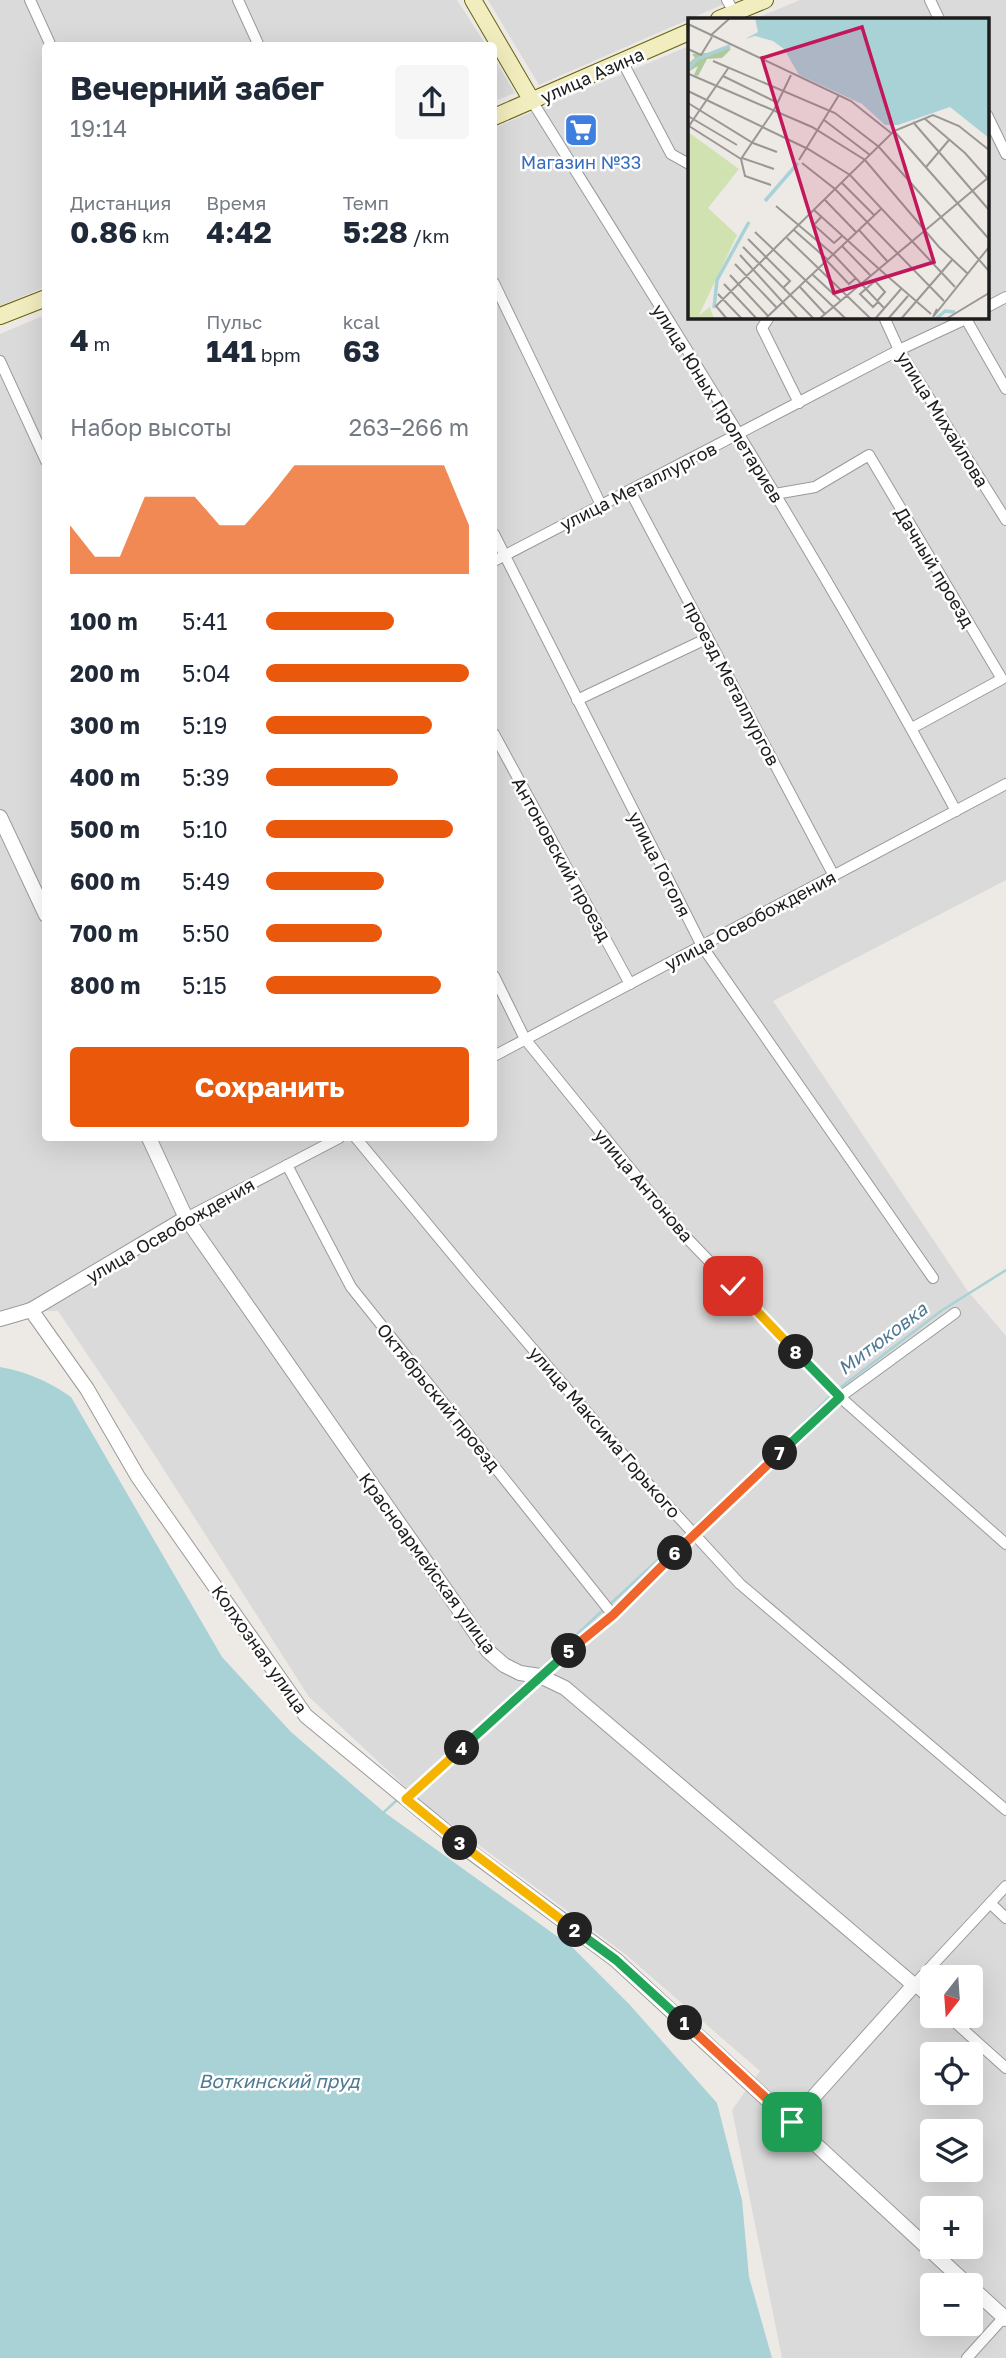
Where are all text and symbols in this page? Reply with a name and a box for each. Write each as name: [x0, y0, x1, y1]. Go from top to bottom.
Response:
inset map: [688, 18, 988, 318]
street label: улица Азина: [537, 42, 647, 108]
button: share: [395, 65, 469, 139]
text: Вечерний забег: [70, 69, 324, 107]
supermarket icon: Магазин №33: [562, 111, 600, 149]
text: 19:14: [70, 114, 127, 142]
place label: Магазин №33: [521, 151, 641, 173]
text: Дистанция: [70, 191, 171, 214]
text: Время: [206, 191, 266, 214]
text: Темп: [343, 191, 389, 214]
text: 0.86: [70, 214, 137, 250]
text: 4:42: [206, 214, 272, 250]
text: 5:28: [343, 214, 408, 250]
text: km: [137, 224, 170, 247]
text: /km: [408, 224, 449, 247]
street label: улица Юных Пролетариев: [648, 300, 788, 506]
text: Пульс: [206, 310, 262, 333]
text: kcal: [343, 310, 380, 333]
text: 4: [70, 322, 89, 358]
text: m: [89, 332, 110, 355]
text: 141: [206, 333, 256, 369]
text: 63: [343, 333, 380, 369]
text: bpm: [256, 343, 301, 366]
street label: улица Михайлова: [892, 347, 994, 491]
text: Набор высоты: [70, 413, 232, 441]
text: 263–266 m: [349, 413, 469, 441]
street label: улица Металлургов: [556, 437, 720, 535]
street label: Дачный проезд: [890, 503, 980, 631]
street label: проезд Металлургов: [679, 597, 785, 769]
text: 100 m: [70, 607, 138, 635]
text: 5:41: [182, 607, 227, 635]
text: 200 m: [70, 659, 140, 687]
text: 5:04: [182, 659, 231, 687]
text: 300 m: [70, 711, 140, 739]
text: 5:19: [182, 711, 227, 739]
text: 400 m: [70, 763, 140, 791]
text: 5:39: [182, 763, 230, 791]
street label: Антоновский проезд: [508, 773, 616, 945]
street label: улица Гоголя: [624, 807, 696, 921]
text: 500 m: [70, 815, 140, 843]
text: 5:10: [182, 815, 228, 843]
street label: улица Освобождения: [661, 866, 839, 974]
text: 600 m: [70, 867, 140, 895]
text: 5:49: [182, 867, 230, 895]
text: 700 m: [70, 919, 138, 947]
text: 5:50: [182, 919, 230, 947]
text: 800 m: [70, 971, 141, 999]
text: 5:15: [182, 971, 227, 999]
button: Сохранить: [70, 1047, 469, 1127]
street label: улица Антонова: [590, 1124, 698, 1246]
street label: улица Освобождения: [82, 1173, 258, 1287]
pin: [703, 1256, 763, 1316]
icon: check: [714, 1267, 752, 1305]
water label: Митюковка: [833, 1296, 932, 1379]
street label: Октябрьский проезд: [373, 1319, 506, 1476]
pin: 8: [778, 1334, 814, 1370]
text: 8: [789, 1340, 802, 1363]
street label: улица Максима Горького: [524, 1342, 686, 1522]
pin: 7: [762, 1436, 798, 1470]
text: 7: [774, 1441, 785, 1464]
street label: Красноармейская улица: [355, 1468, 501, 1658]
pin: 6: [658, 1536, 692, 1570]
text: 6: [668, 1541, 681, 1564]
street label: Колхозная улица: [207, 1580, 313, 1718]
pin: 5: [552, 1634, 586, 1668]
text: 5: [563, 1639, 574, 1662]
pin: 4: [444, 1730, 480, 1766]
text: 4: [456, 1736, 467, 1759]
pin: 3: [442, 1826, 477, 1860]
text: 3: [454, 1831, 465, 1854]
pin: 2: [558, 1912, 592, 1948]
text: 2: [569, 1918, 580, 1941]
north arrow: [920, 1965, 984, 2028]
map controls: [920, 1965, 983, 2336]
pin: 1: [668, 2006, 702, 2040]
text: 1: [680, 2011, 689, 2034]
button: locate: [920, 2042, 983, 2105]
water label: Воткинский пруд: [199, 2069, 361, 2092]
pin: [762, 2092, 822, 2152]
icon: arrive: [773, 2103, 811, 2141]
button: layers: [920, 2119, 983, 2182]
button: +: [920, 2196, 983, 2259]
button: −: [920, 2273, 983, 2336]

